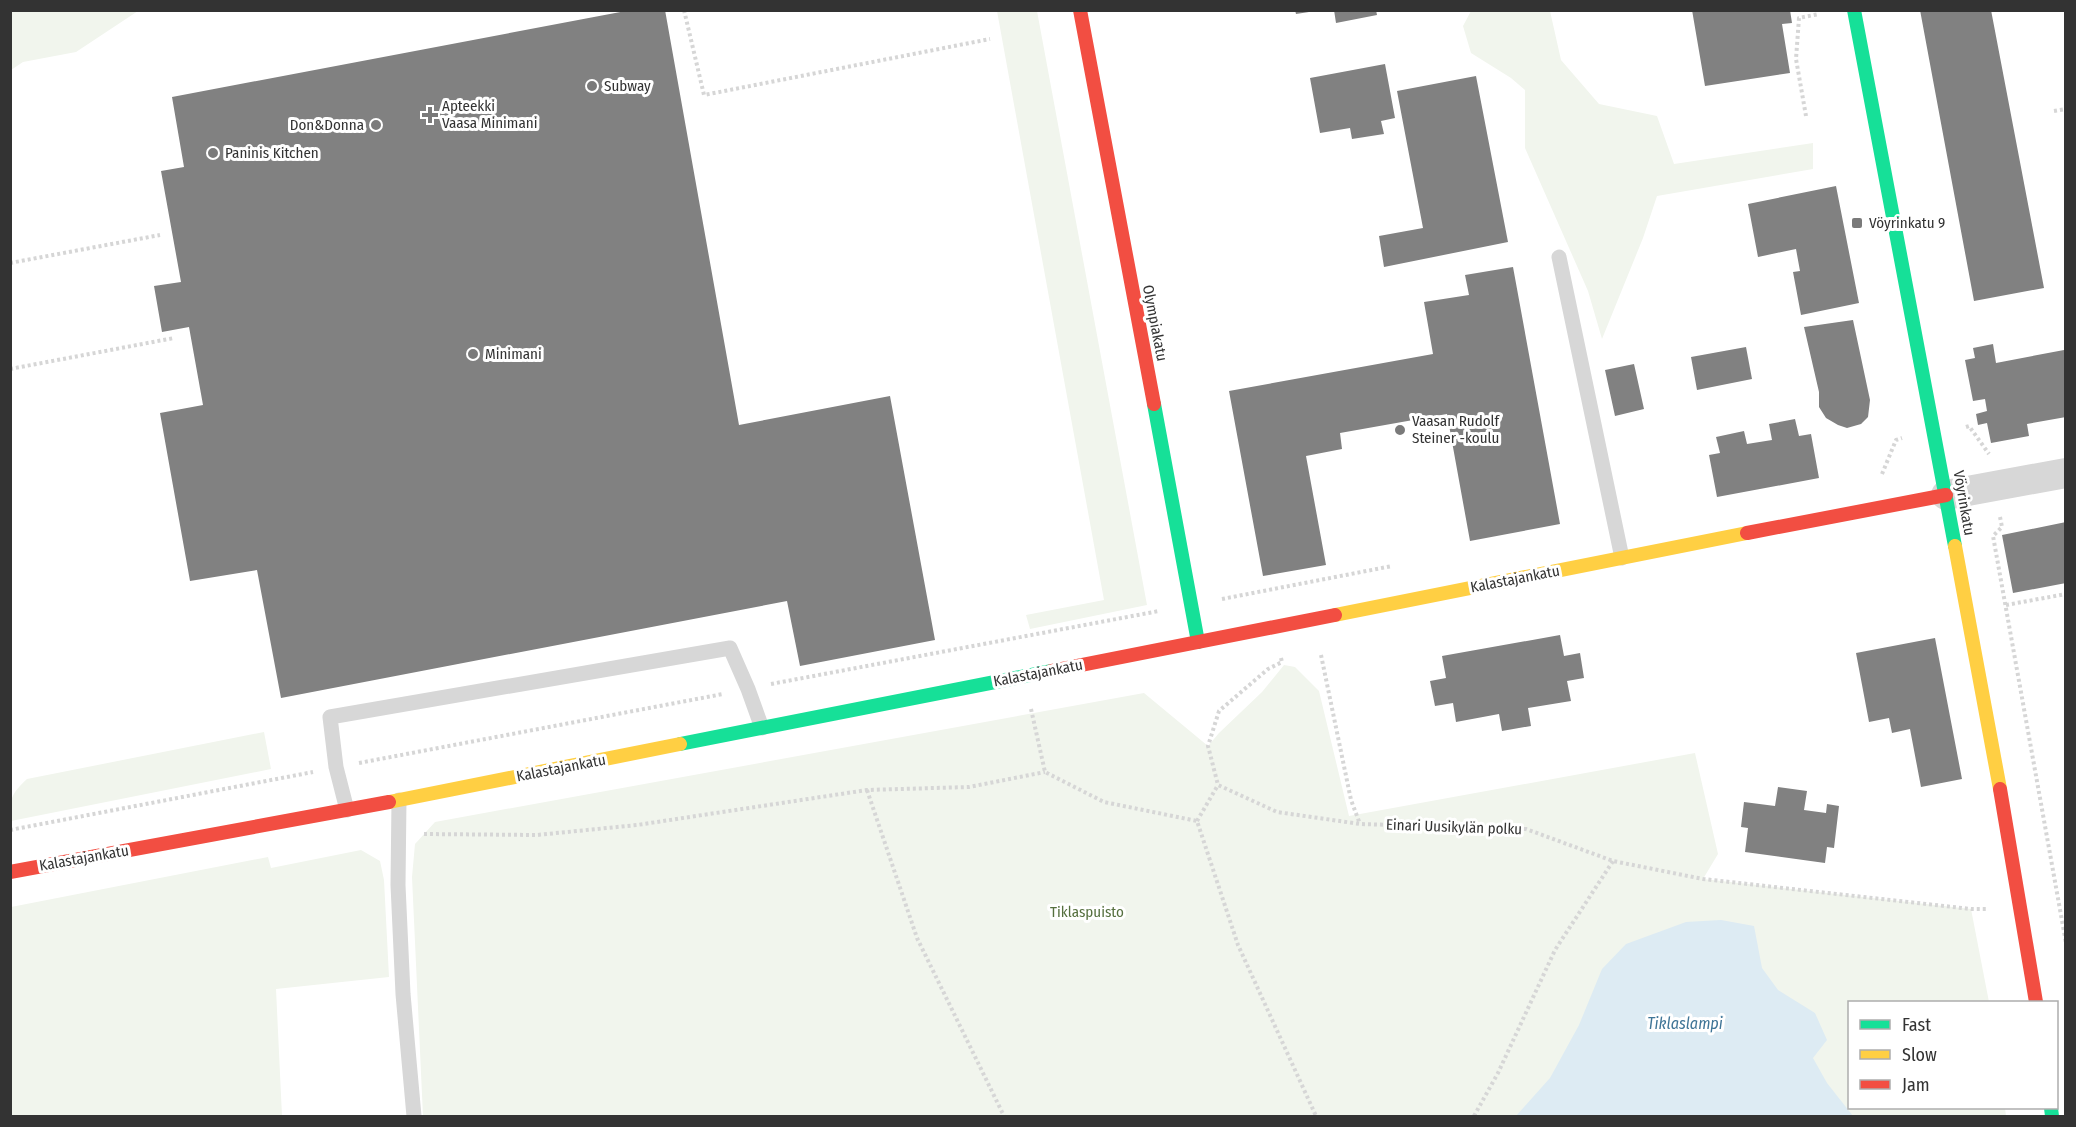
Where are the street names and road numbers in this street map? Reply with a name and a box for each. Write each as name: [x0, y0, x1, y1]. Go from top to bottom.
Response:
street label: Olympiakatu: [1139, 283, 1171, 363]
street label: Vöyrinkatu: [1949, 469, 1979, 537]
street label: Kalastajankatu: [1469, 562, 1561, 596]
street label: Kalastajankatu: [992, 656, 1084, 690]
street label: Kalastajankatu: [515, 751, 607, 785]
street label: Einari Uusikylän polku: [1386, 816, 1522, 838]
street label: Kalastajankatu: [38, 841, 130, 875]

